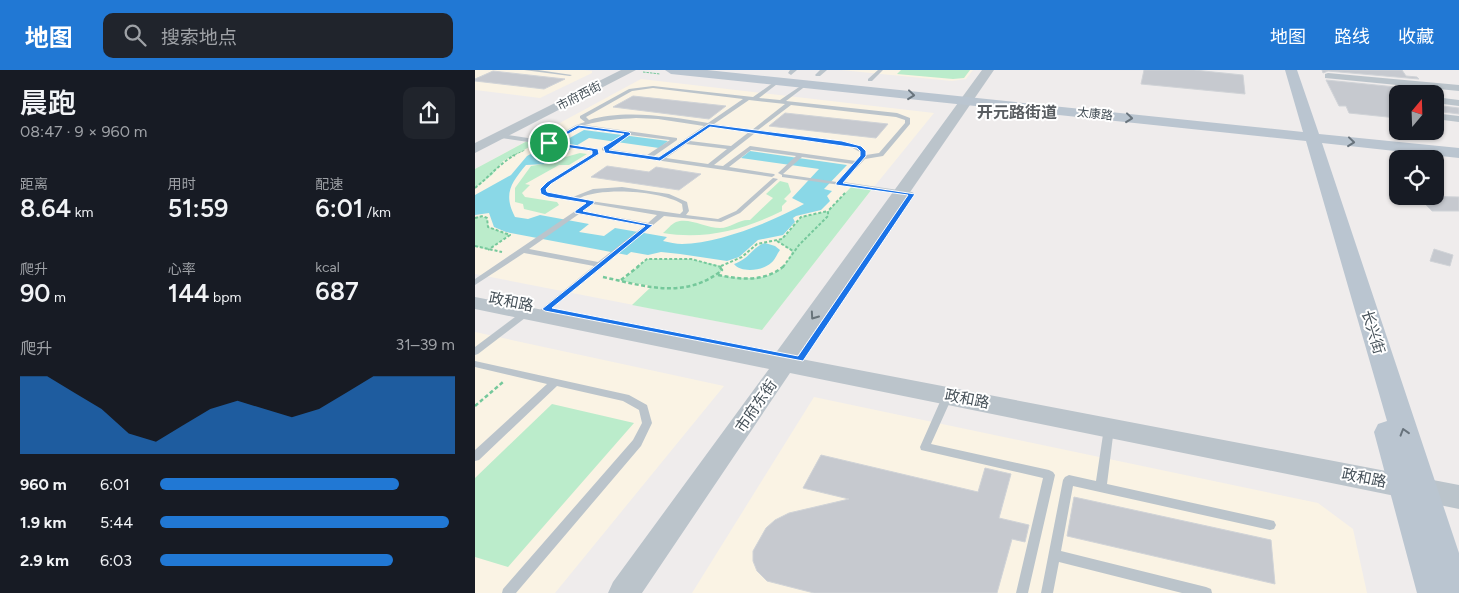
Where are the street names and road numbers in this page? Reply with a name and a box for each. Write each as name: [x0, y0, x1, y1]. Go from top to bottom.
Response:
street label: 市府西街: [554, 79, 604, 113]
street label: 太康路: [1076, 105, 1114, 123]
street label: 政和路: [487, 289, 535, 315]
street label: 长兴街: [1358, 308, 1388, 356]
street label: 市府东街: [731, 376, 781, 436]
street label: 政和路: [943, 386, 991, 412]
street label: 政和路: [1340, 465, 1388, 491]

